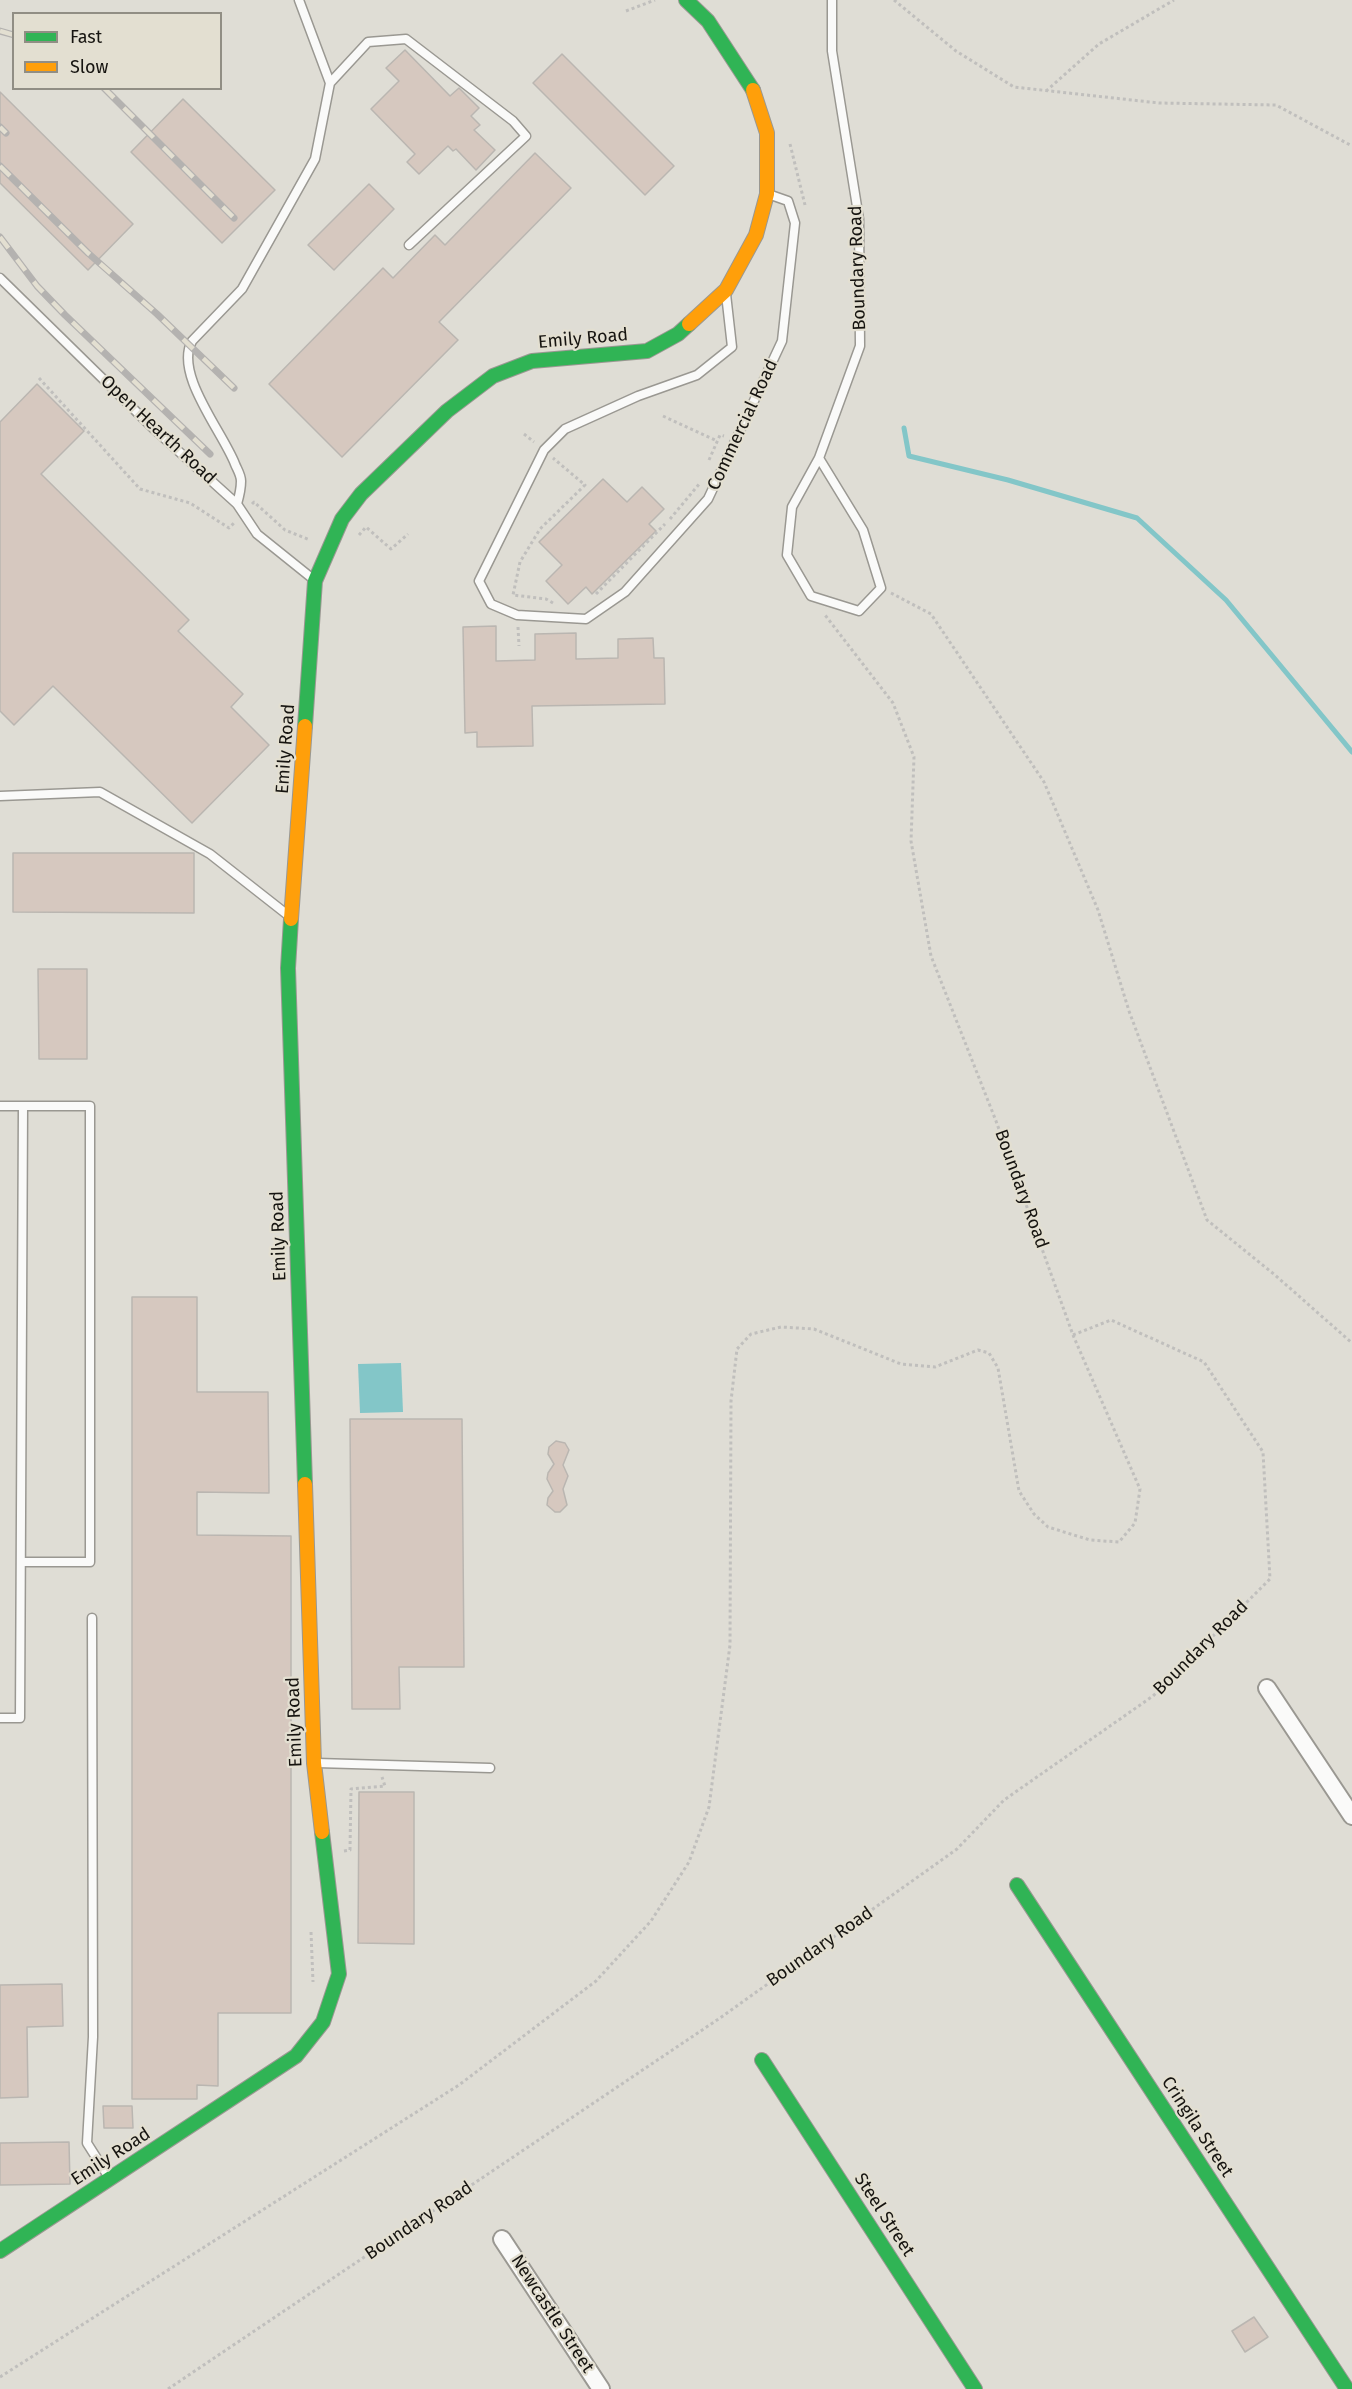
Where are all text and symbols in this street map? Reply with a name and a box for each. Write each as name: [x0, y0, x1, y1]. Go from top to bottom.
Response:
legend: [12, 12, 222, 90]
text: Fast: [70, 26, 102, 48]
text: Slow: [70, 56, 108, 78]
street label: Boundary Road: [845, 205, 871, 331]
street label: Emily Road: [537, 324, 629, 354]
street label: Commercial Road: [703, 356, 783, 494]
street label: Open Hearth Road: [96, 371, 220, 489]
street label: Emily Road: [272, 703, 300, 795]
street label: Boundary Road: [989, 1127, 1053, 1251]
street label: Emily Road: [267, 1191, 291, 1281]
street label: Boundary Road: [1149, 1596, 1253, 1700]
street label: Emily Road: [283, 1677, 307, 1767]
street label: Boundary Road: [763, 1902, 877, 1992]
street label: Cringila Street: [1157, 2073, 1237, 2181]
street label: Emily Road: [67, 2123, 155, 2191]
street label: Steel Street: [849, 2169, 919, 2261]
street label: Boundary Road: [361, 2177, 477, 2265]
street label: Newcastle Street: [506, 2251, 598, 2377]

